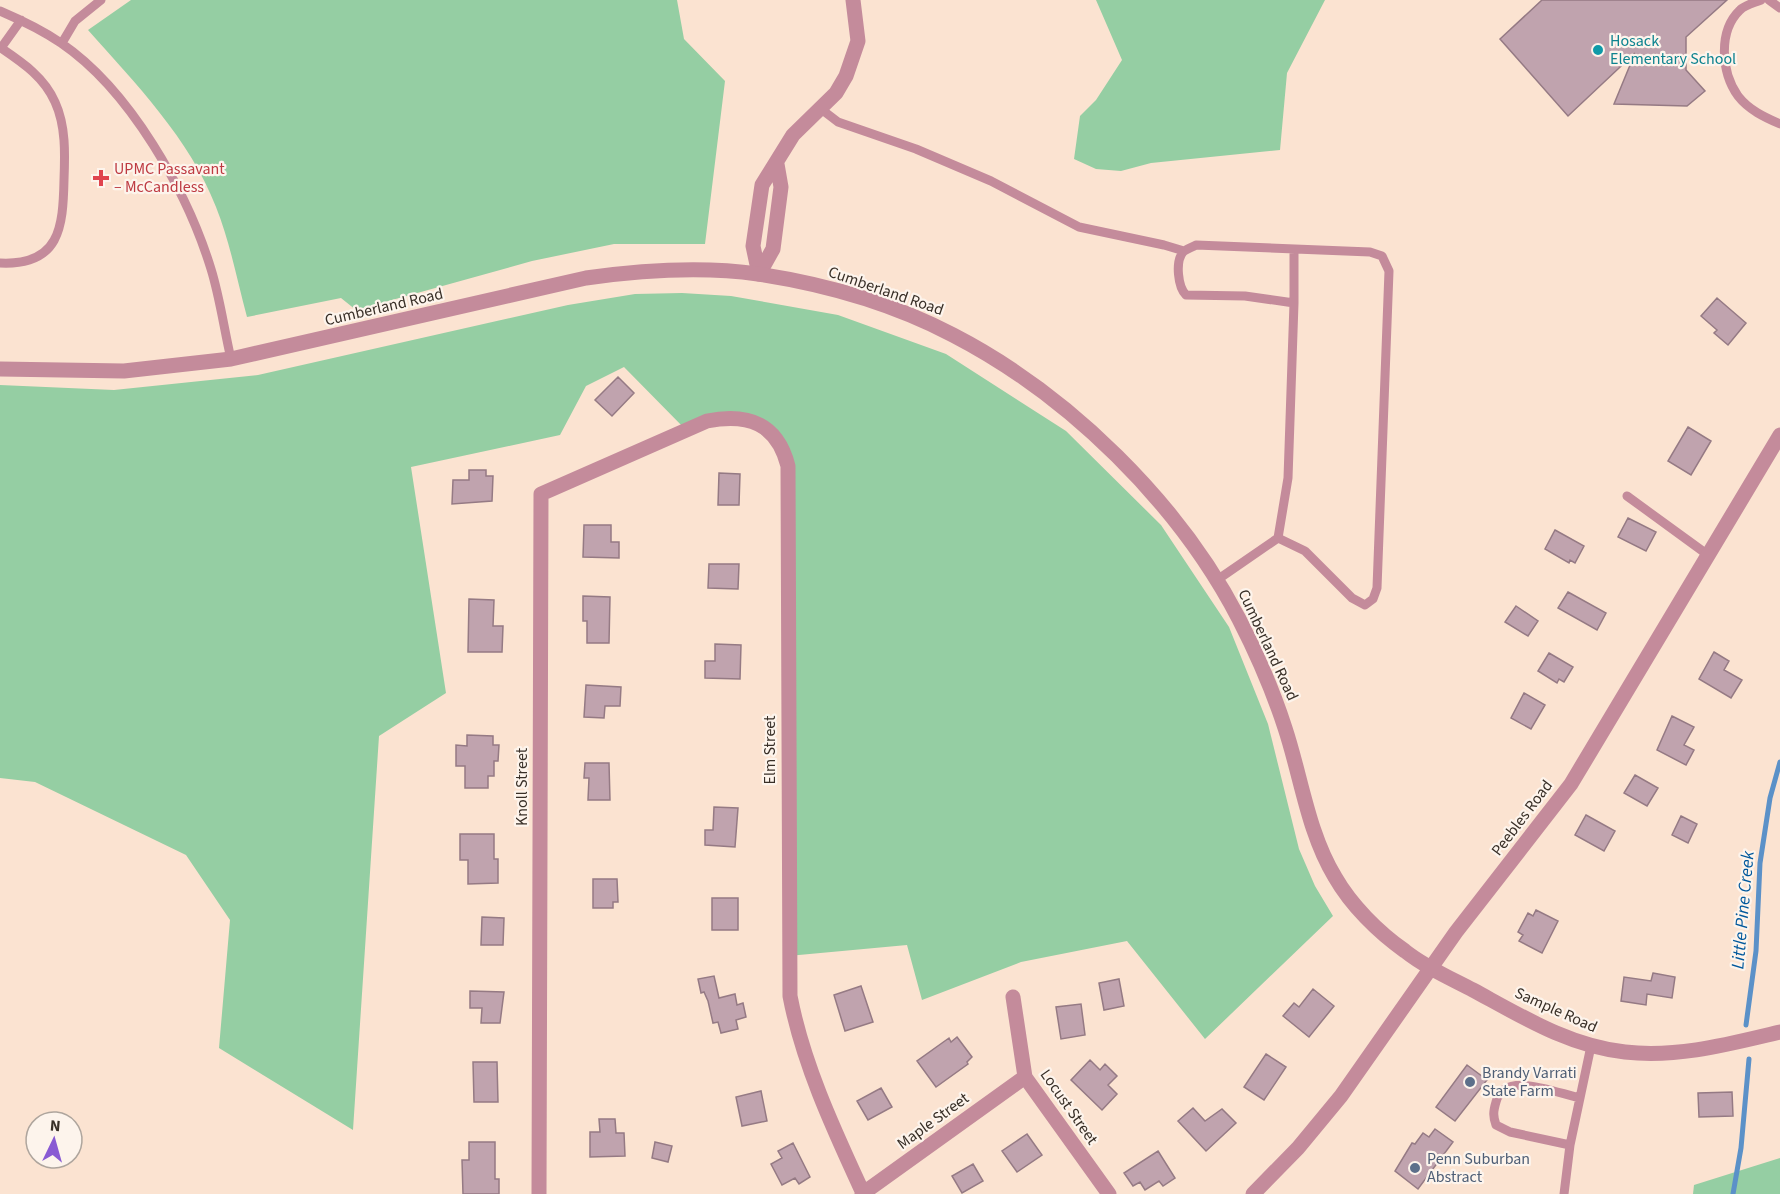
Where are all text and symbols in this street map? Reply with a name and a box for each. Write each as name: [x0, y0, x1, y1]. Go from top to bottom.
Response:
place label: Hosack Elementary School: [1610, 30, 1736, 70]
marker: Hosack Elementary School: [1591, 43, 1605, 57]
place label: UPMC Passavant – McCandless: [114, 158, 225, 198]
marker: UPMC Passavant – McCandless: [92, 169, 110, 187]
street label: Cumberland Road: [825, 261, 947, 321]
street label: Cumberland Road: [323, 283, 445, 331]
street label: Cumberland Road: [1233, 586, 1303, 704]
street label: Elm Street: [759, 715, 781, 785]
street label: Knoll Street: [511, 747, 533, 826]
street label: Peebles Road: [1486, 776, 1558, 860]
water label: Little Pine Creek: [1725, 849, 1761, 970]
street label: Sample Road: [1511, 982, 1601, 1038]
place label: Brandy Varrati State Farm: [1482, 1062, 1577, 1102]
street label: Locust Street: [1035, 1065, 1103, 1150]
marker: Brandy Varrati State Farm: [1463, 1075, 1477, 1089]
street label: Maple Street: [893, 1087, 974, 1155]
north arrow: [24, 1110, 84, 1170]
text: N: [49, 1115, 61, 1137]
place label: Penn Suburban Abstract: [1427, 1148, 1530, 1188]
marker: Penn Suburban Abstract: [1408, 1161, 1422, 1175]

